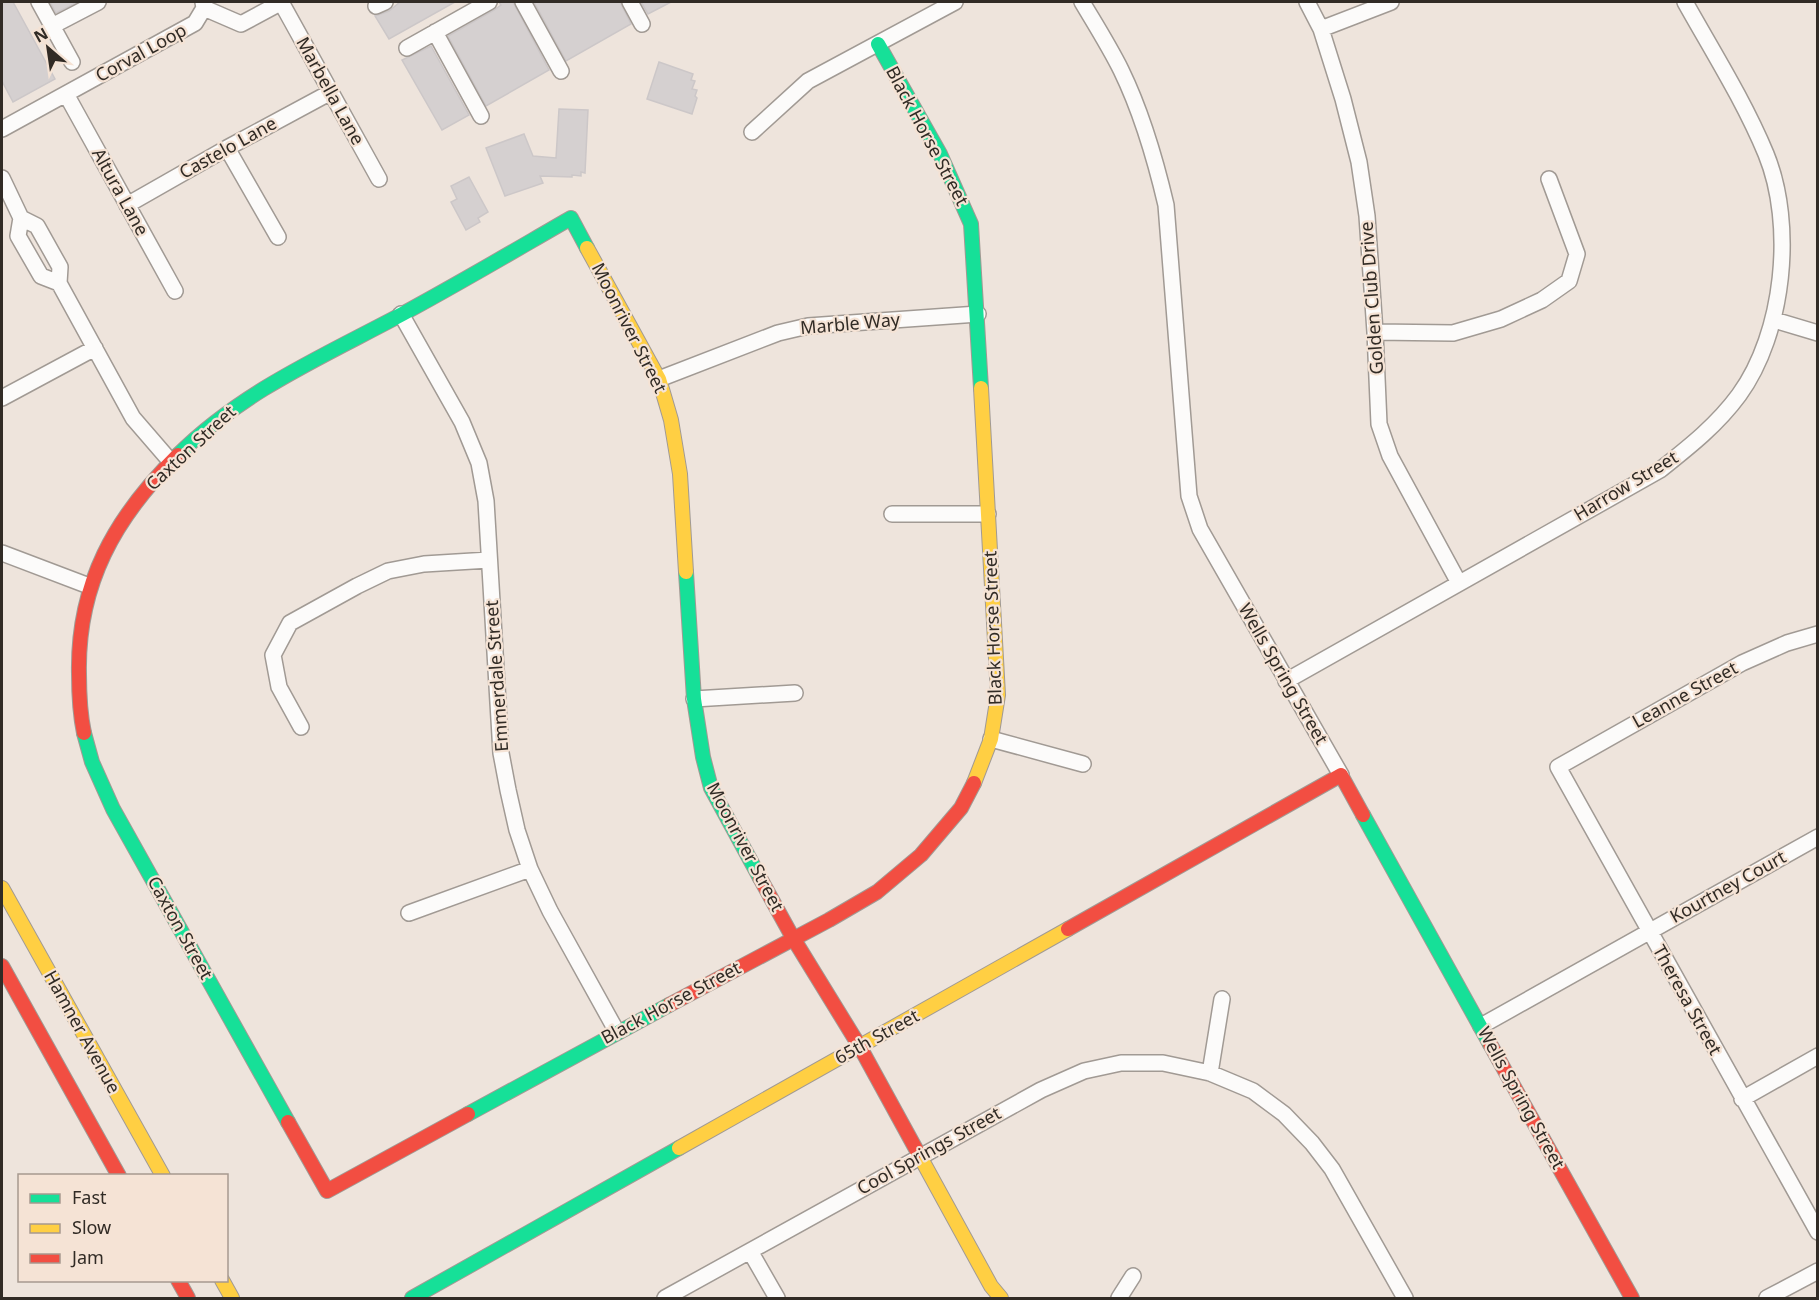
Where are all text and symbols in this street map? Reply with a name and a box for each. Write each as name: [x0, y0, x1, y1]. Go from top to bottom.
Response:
street label: Corval Loop: [91, 17, 190, 87]
north arrow: [18, 18, 78, 78]
text: N: [30, 22, 52, 48]
street label: Marbella Lane: [291, 32, 370, 149]
street label: Black Horse Street: [881, 62, 975, 210]
street label: Castelo Lane: [175, 111, 280, 184]
street label: Altura Lane: [87, 144, 155, 240]
street label: Golden Club Drive: [1354, 221, 1388, 375]
street label: Moonriver Street: [587, 258, 673, 397]
street label: Marble Way: [799, 307, 902, 339]
street label: Caxton Street: [140, 399, 241, 495]
street label: Harrow Street: [1569, 444, 1682, 526]
street label: Black Horse Street: [977, 550, 1007, 706]
street label: Emmerdale Street: [479, 599, 513, 753]
street label: Wells Spring Street: [1234, 599, 1334, 749]
street label: Leanne Street: [1628, 655, 1742, 733]
street label: Moonriver Street: [702, 778, 790, 916]
street label: Kourtney Court: [1665, 844, 1790, 928]
street label: Caxton Street: [143, 872, 219, 984]
street label: Theresa Street: [1648, 940, 1728, 1059]
street label: Black Horse Street: [597, 955, 745, 1049]
street label: Hamner Avenue: [39, 966, 127, 1097]
street label: 65th Street: [830, 1003, 924, 1069]
street label: Wells Spring Street: [1473, 1022, 1571, 1173]
street label: Cool Springs Street: [852, 1100, 1005, 1200]
legend: [18, 1174, 228, 1282]
text: Fast: [72, 1185, 107, 1209]
text: Slow: [72, 1215, 111, 1239]
text: Jam: [70, 1245, 104, 1269]

